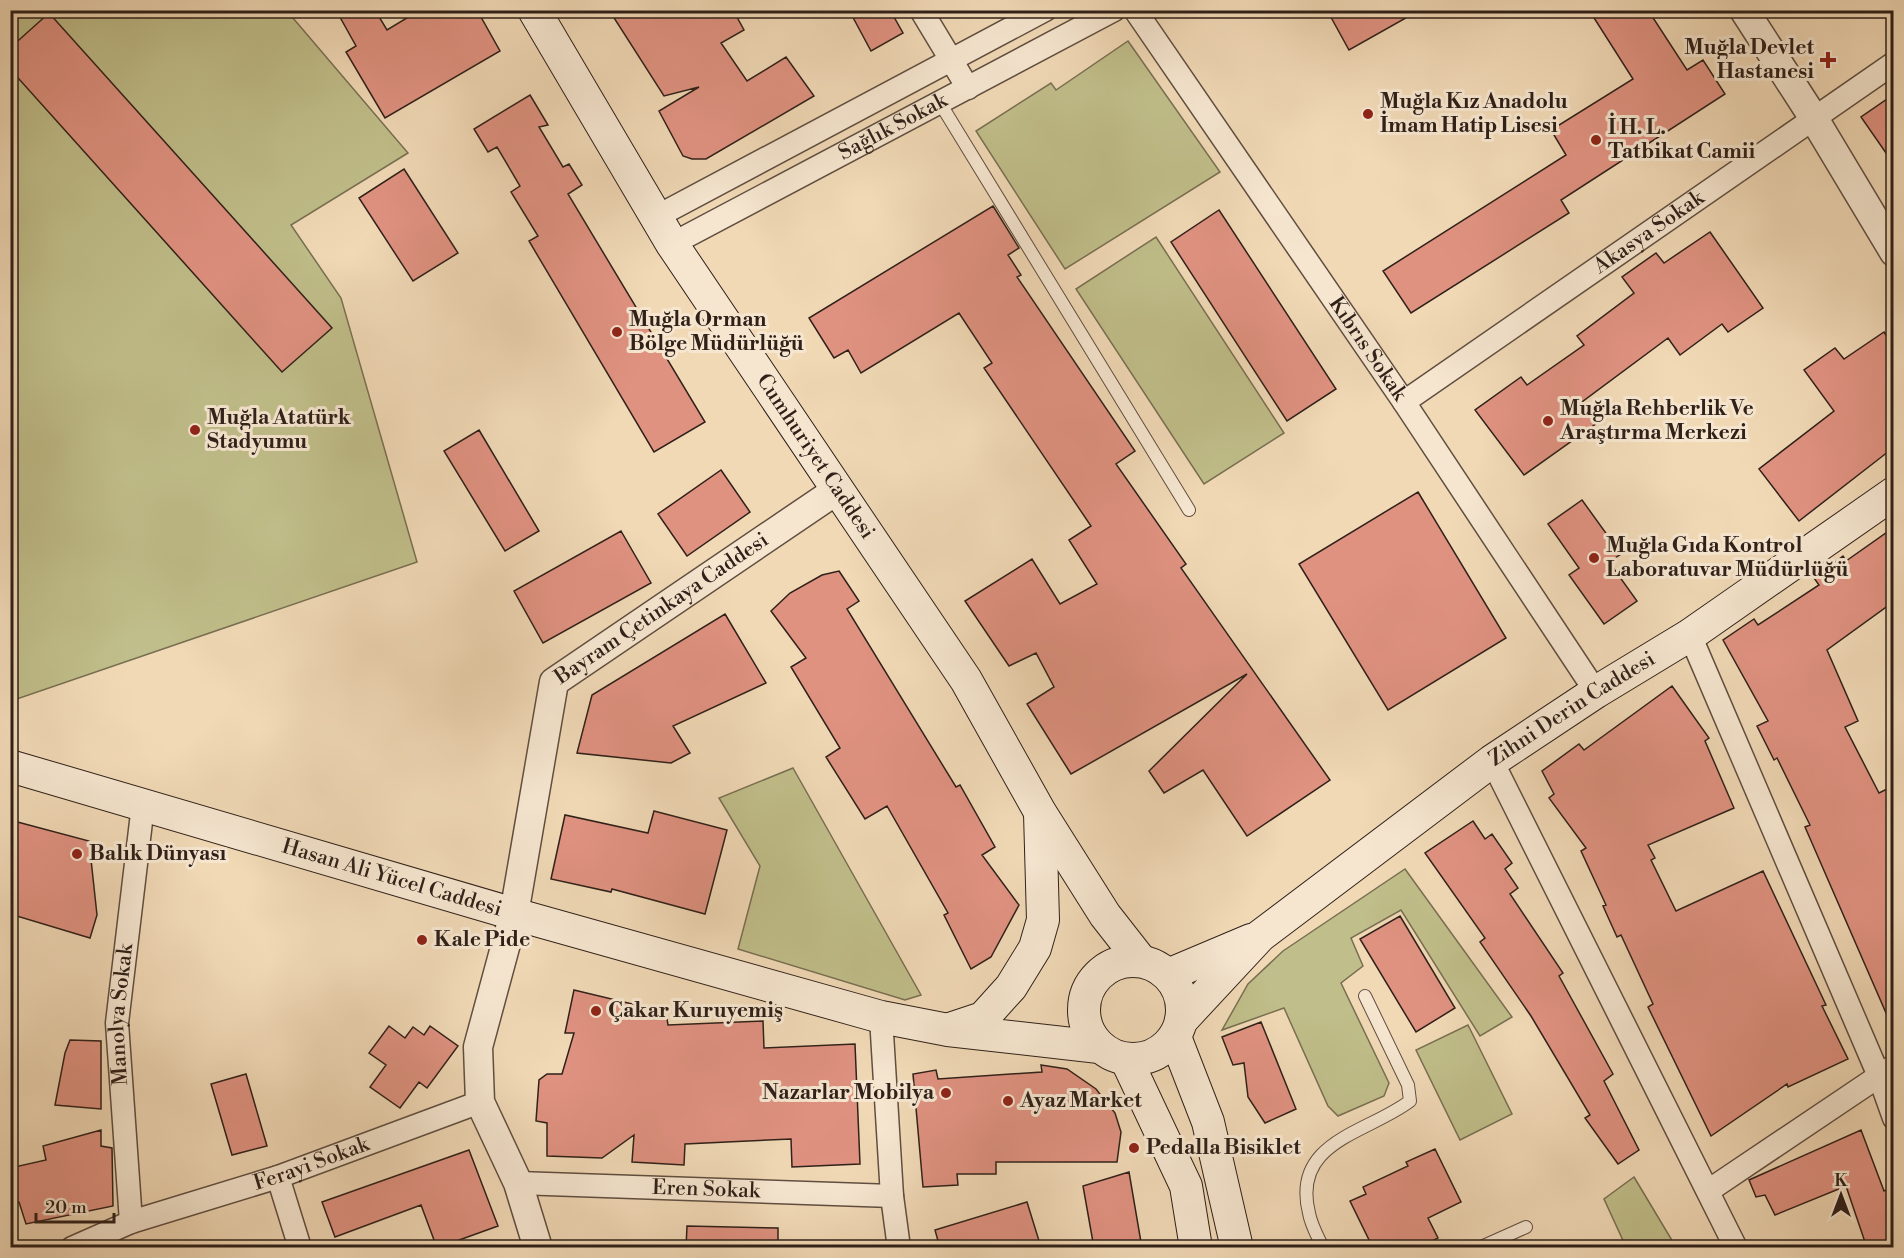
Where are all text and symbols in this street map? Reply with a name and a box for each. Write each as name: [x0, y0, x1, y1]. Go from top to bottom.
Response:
place label: Muğla Devlet Hastanesi: [1684, 35, 1815, 85]
marker: Muğla Devlet Hastanesi: [1819, 51, 1837, 69]
street label: Sağlık Sokak: [834, 87, 953, 166]
place label: Muğla Kız Anadolu İmam Hatip Lisesi: [1380, 89, 1568, 139]
marker: Muğla Kız Anadolu İmam Hatip Lisesi: [1361, 107, 1375, 121]
place label: İ H. L. Tatbikat Camii: [1608, 112, 1755, 165]
marker: İ H. L. Tatbikat Camii: [1589, 133, 1603, 147]
street label: Akasya Sokak: [1588, 185, 1710, 280]
street label: Kıbrıs Sokak: [1323, 292, 1413, 407]
place label: Muğla Orman Bölge Müdürlüğü: [629, 307, 804, 357]
marker: Muğla Orman Bölge Müdürlüğü: [610, 325, 624, 339]
street label: Cumhuriyet Caddesi: [750, 369, 880, 544]
place label: Muğla Rehberlik Ve Araştırma Merkezi: [1559, 396, 1754, 446]
place label: Muğla Atatürk Stadyumu: [207, 405, 352, 455]
marker: Muğla Rehberlik Ve Araştırma Merkezi: [1541, 414, 1555, 428]
marker: Muğla Atatürk Stadyumu: [188, 423, 202, 437]
street label: Bayram Çetinkaya Caddesi: [549, 527, 774, 691]
place label: Muğla Gıda Kontrol Laboratuvar Müdürlüğü: [1606, 533, 1848, 583]
marker: Muğla Gıda Kontrol Laboratuvar Müdürlüğü: [1587, 551, 1601, 565]
street label: Zihni Derin Caddesi: [1484, 646, 1660, 772]
street label: Hasan Ali Yücel Caddesi: [279, 834, 505, 923]
place label: Balık Dünyası: [89, 841, 226, 867]
marker: Balık Dünyası: [70, 847, 84, 861]
place label: Kale Pide: [434, 927, 530, 953]
marker: Kale Pide: [415, 933, 429, 947]
street label: Manolya Sokak: [104, 941, 139, 1086]
place label: Çakar Kuruyemiş: [608, 998, 783, 1024]
marker: Çakar Kuruyemiş: [589, 1004, 603, 1018]
place label: Nazarlar Mobilya: [762, 1080, 935, 1106]
marker: Nazarlar Mobilya: [939, 1086, 953, 1100]
place label: Ayaz Market: [1019, 1088, 1142, 1114]
marker: Ayaz Market: [1001, 1094, 1015, 1108]
street label: Ferayi Sokak: [251, 1131, 374, 1197]
place label: Pedalla Bisiklet: [1146, 1135, 1301, 1161]
marker: Pedalla Bisiklet: [1127, 1141, 1141, 1155]
north arrow: [1811, 1165, 1871, 1225]
text: K: [1835, 1171, 1849, 1191]
street label: Eren Sokak: [651, 1175, 761, 1204]
scale bar: [36, 1186, 114, 1224]
text: 20 m: [45, 1196, 87, 1219]

